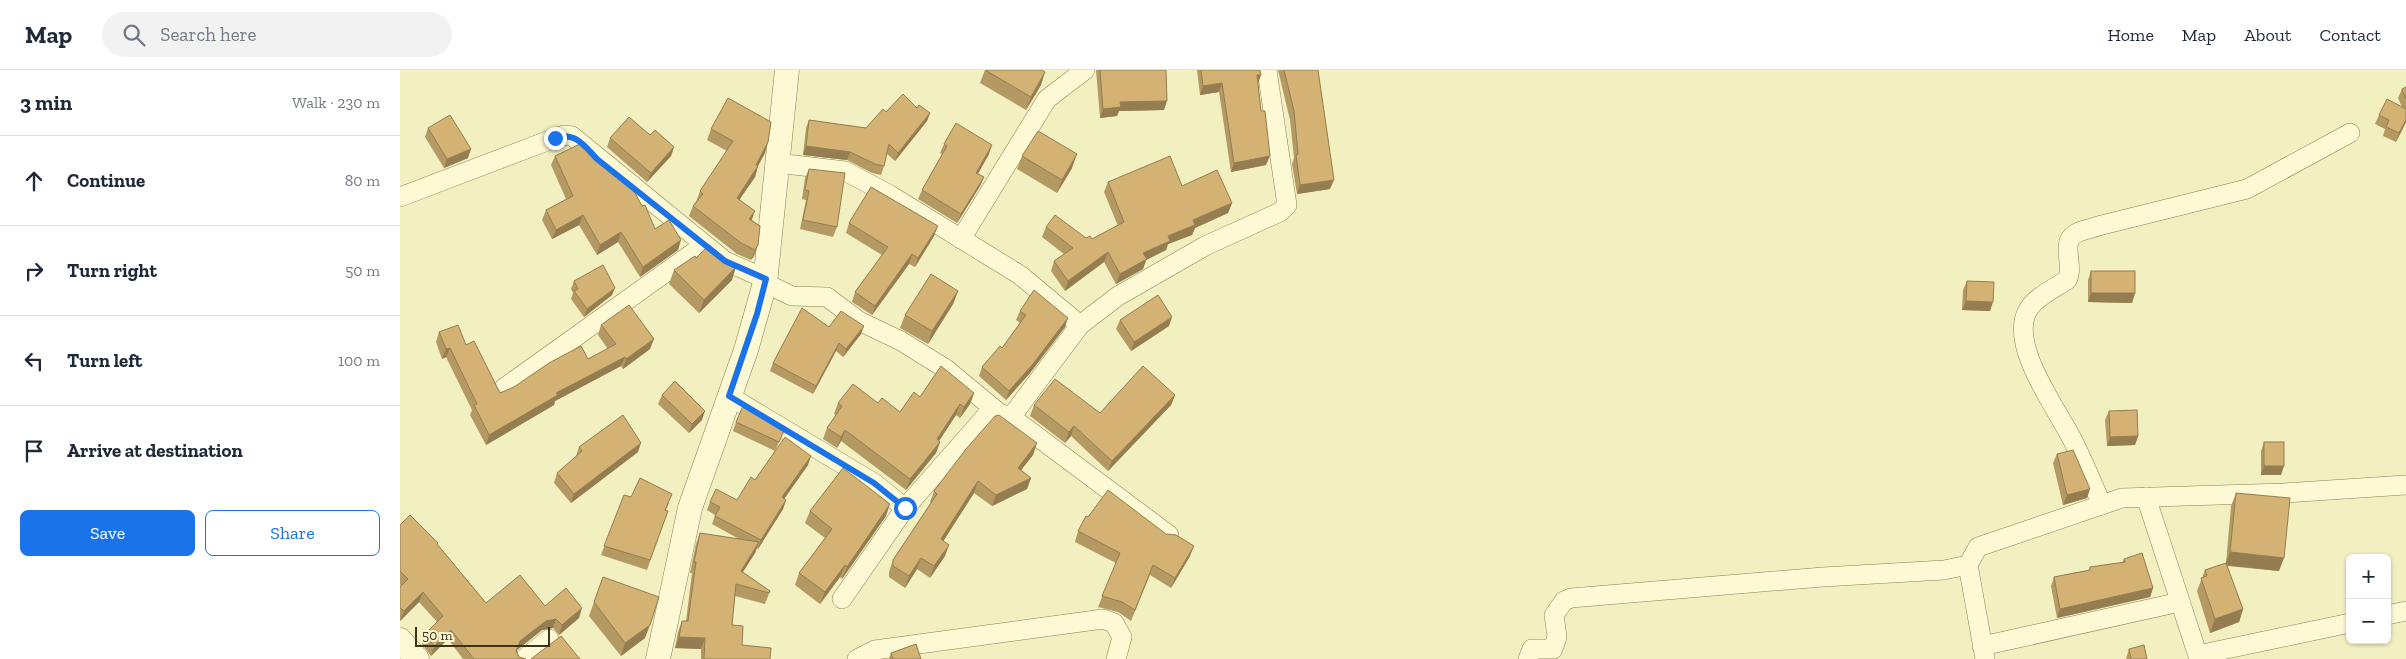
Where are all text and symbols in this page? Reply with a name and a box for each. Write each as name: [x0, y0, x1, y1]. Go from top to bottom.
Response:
search box: [102, 12, 452, 57]
text: Map: [25, 20, 72, 49]
icon: search: [120, 21, 148, 49]
text: Search here: [160, 23, 257, 46]
text: Home: [2107, 24, 2154, 46]
text: Map: [2182, 24, 2216, 46]
text: About: [2244, 24, 2291, 46]
text: Contact: [2319, 24, 2381, 46]
text: 3 min: [20, 90, 72, 115]
text: Walk · 230 m: [292, 93, 380, 112]
route end: [544, 127, 567, 150]
icon: ahead: [20, 167, 48, 195]
text: Continue: [67, 169, 145, 192]
text: 80 m: [345, 171, 380, 190]
icon: right: [20, 257, 48, 285]
text: Turn right: [67, 259, 157, 282]
text: 50 m: [345, 261, 380, 280]
icon: left: [20, 347, 48, 375]
text: Turn left: [67, 349, 142, 372]
text: 100 m: [338, 351, 380, 370]
icon: arrive: [20, 437, 48, 465]
text: Arrive at destination: [67, 439, 243, 462]
route start: [894, 497, 917, 520]
button: Save: [20, 510, 195, 556]
button: Share: [205, 510, 380, 556]
map controls: [2346, 554, 2391, 644]
button: +: [2346, 554, 2391, 599]
button: −: [2346, 599, 2391, 644]
scale bar: [415, 624, 550, 647]
text: 50 m: [422, 627, 453, 644]

